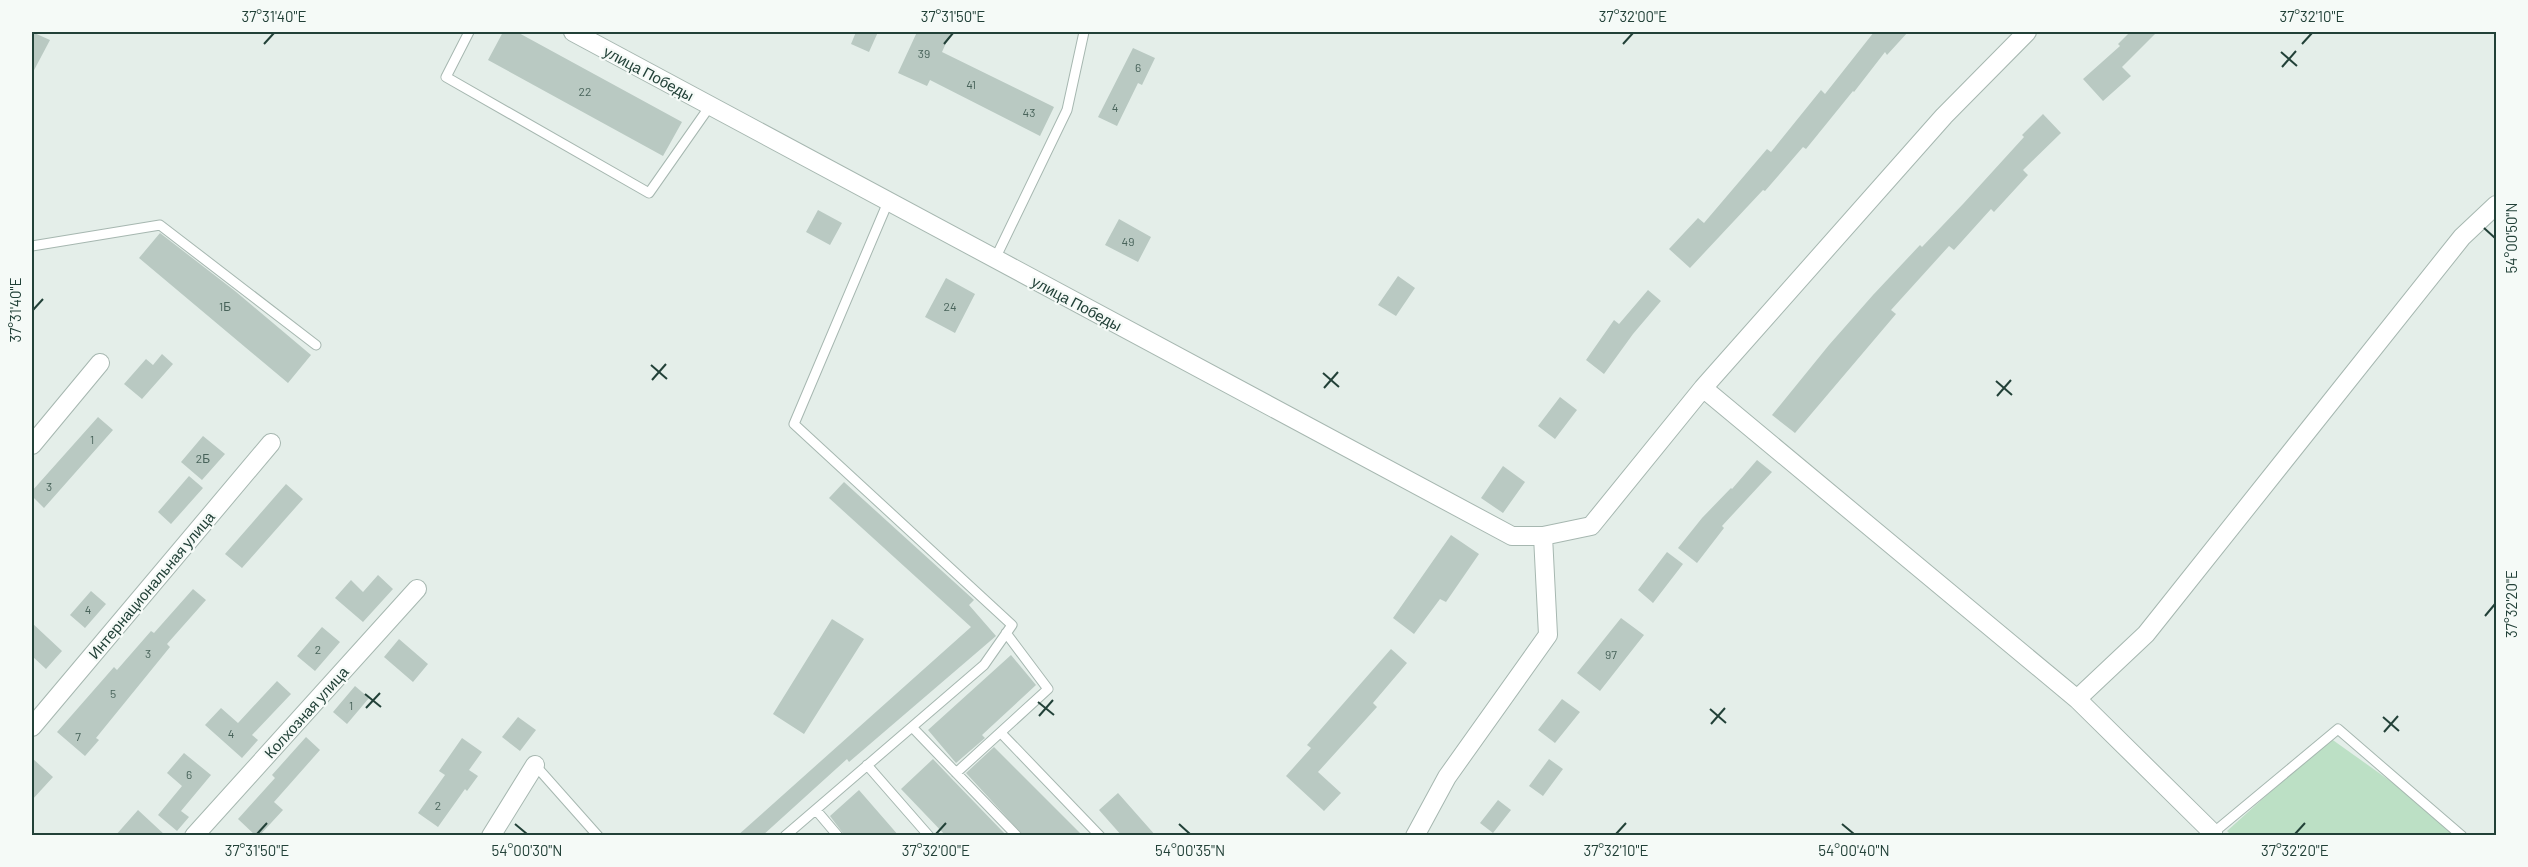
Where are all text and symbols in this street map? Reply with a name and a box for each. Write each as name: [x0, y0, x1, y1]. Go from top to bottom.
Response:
text: 37°31'40"E: [241, 7, 307, 25]
text: 37°31'50"E: [921, 7, 985, 25]
text: 37°32'00"E: [1599, 7, 1667, 25]
text: 37°32'10"E: [2279, 7, 2345, 25]
street label: улица Победы: [601, 42, 697, 104]
house number: 39: [918, 46, 930, 60]
house number: 6: [1135, 60, 1141, 74]
house number: 41: [966, 77, 976, 91]
house number: 22: [579, 84, 591, 98]
house number: 4: [1112, 100, 1118, 114]
house number: 43: [1023, 105, 1035, 119]
text: 54°00'50"N: [2502, 203, 2520, 273]
house number: 49: [1122, 234, 1134, 248]
street label: улица Победы: [1029, 272, 1125, 334]
text: 37°31'40"E: [6, 277, 24, 343]
house number: 1Б: [219, 299, 231, 313]
house number: 24: [943, 299, 957, 313]
house number: 1: [90, 432, 94, 446]
house number: 2Б: [196, 451, 210, 465]
house number: 3: [46, 479, 52, 493]
street label: Интернациональная улица: [84, 507, 218, 662]
text: 37°32'20"E: [2502, 570, 2520, 638]
house number: 4: [85, 602, 91, 616]
house number: 2: [315, 642, 321, 656]
house number: 3: [145, 646, 151, 660]
house number: 97: [1605, 647, 1617, 661]
street label: Колхозная улица: [260, 662, 352, 761]
house number: 5: [110, 686, 116, 700]
house number: 1: [349, 698, 353, 712]
house number: 4: [228, 726, 234, 740]
house number: 7: [75, 729, 81, 743]
house number: 6: [186, 767, 192, 781]
house number: 2: [435, 798, 441, 812]
text: 37°31'50"E: [225, 841, 289, 859]
text: 54°00'30"N: [492, 841, 562, 859]
text: 37°32'00"E: [902, 841, 970, 859]
text: 54°00'35"N: [1155, 841, 1225, 859]
text: 37°32'10"E: [1583, 841, 1649, 859]
text: 54°00'40"N: [1818, 841, 1890, 859]
text: 37°32'20"E: [2261, 841, 2329, 859]

